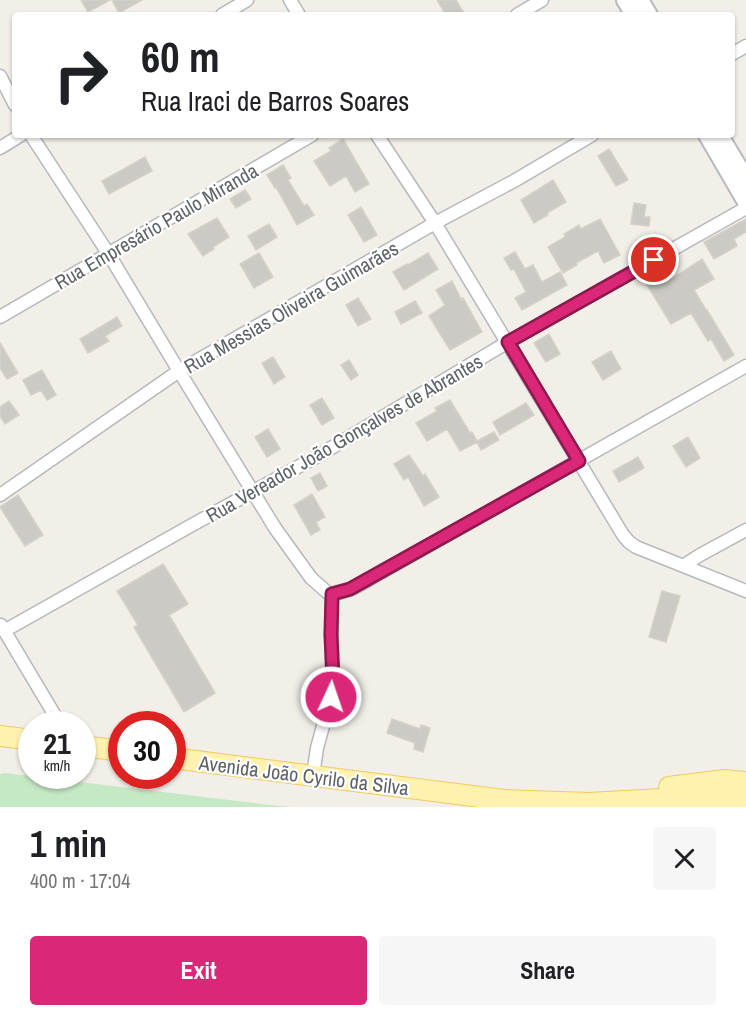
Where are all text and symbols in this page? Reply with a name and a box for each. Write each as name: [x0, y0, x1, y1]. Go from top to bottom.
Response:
text: 60 m: [141, 29, 220, 85]
icon: right: [42, 36, 120, 114]
text: Rua Iraci de Barros Soares: [141, 83, 409, 119]
street label: Rua Empresário Paulo Miranda: [49, 157, 263, 295]
street label: Rua Messias Oliveira Guimarães: [179, 234, 403, 380]
pin: [628, 234, 679, 285]
icon: arrive: [637, 243, 670, 276]
street label: Rua Vereador João Gonçalves de Abrantes: [201, 347, 487, 529]
position arrow: [299, 665, 363, 729]
speed limit sign: 30: [108, 711, 186, 789]
text: 21: [43, 723, 71, 763]
street label: Avenida João Cyrilo da Silva: [197, 749, 410, 801]
text: km/h: [44, 755, 70, 776]
text: 1 min: [30, 820, 107, 868]
button: close: [653, 827, 716, 890]
text: 400 m · 17:04: [30, 867, 130, 894]
button: Exit: [30, 936, 367, 1005]
button: Share: [379, 936, 716, 1005]

